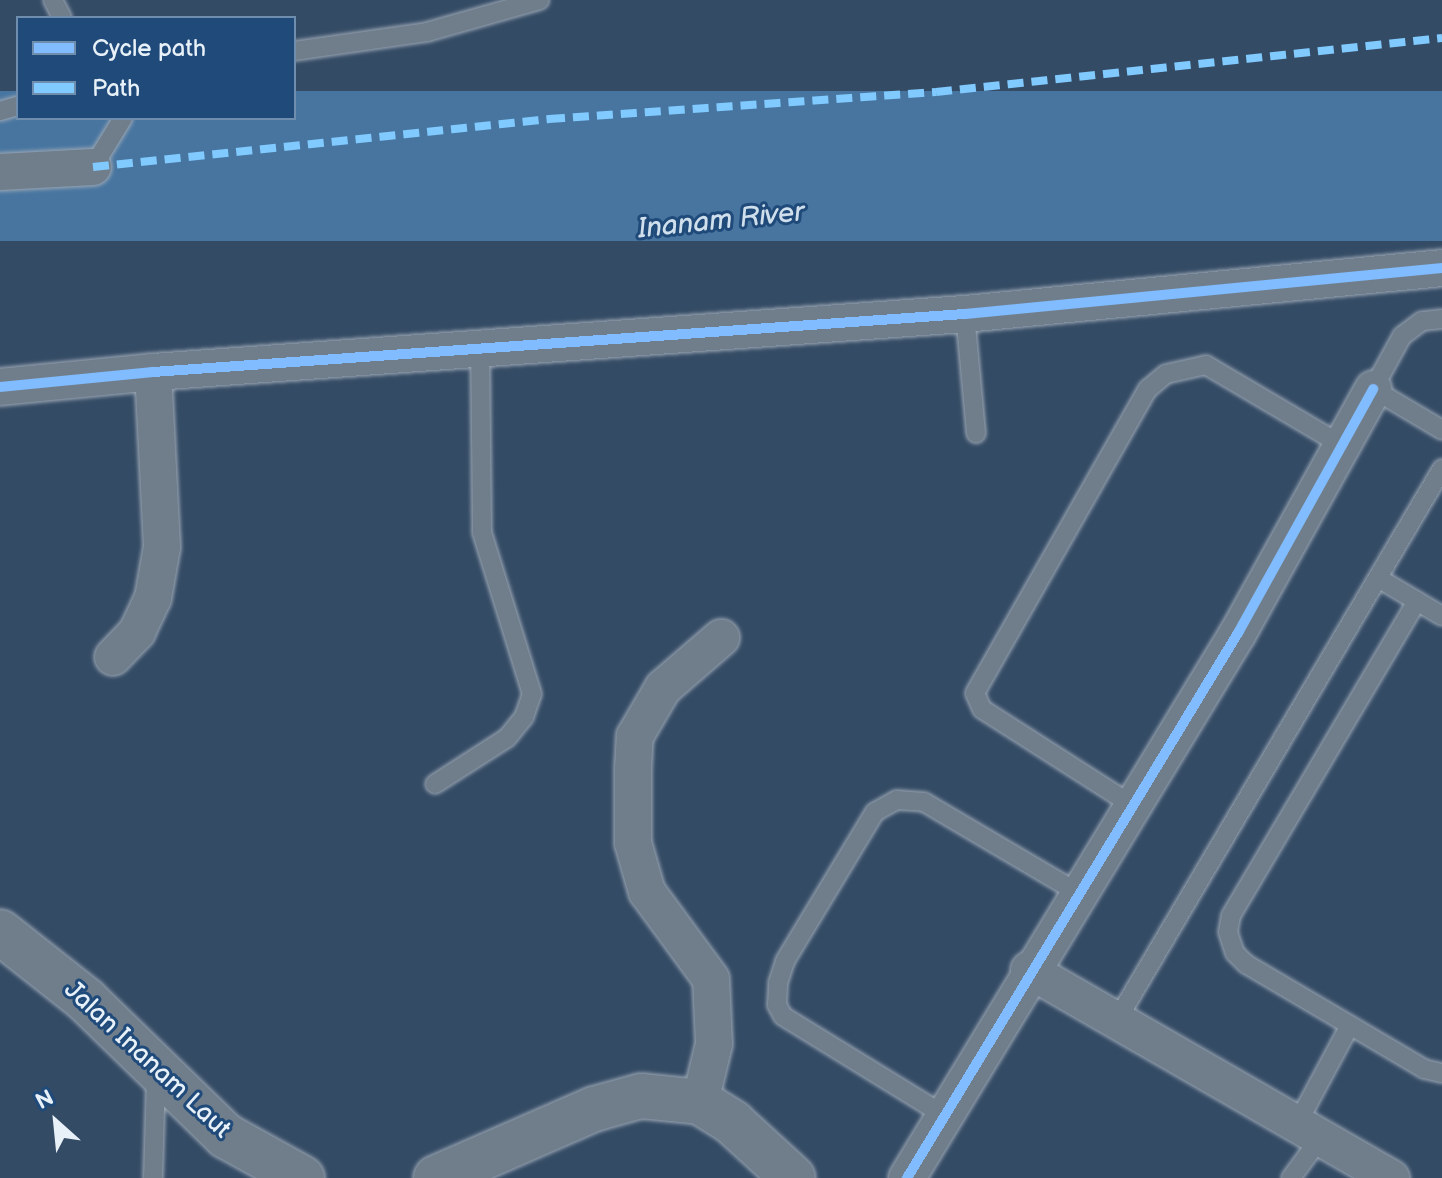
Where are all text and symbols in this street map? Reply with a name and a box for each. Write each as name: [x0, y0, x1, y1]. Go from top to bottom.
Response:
legend: [16, 16, 296, 120]
text: Cycle path: [92, 34, 206, 63]
text: Path: [92, 74, 140, 103]
water label: Inanam River: [636, 196, 806, 246]
street label: Jalan Inanam Laut: [57, 975, 237, 1145]
north arrow: [16, 1082, 96, 1162]
text: N: [31, 1084, 58, 1116]

